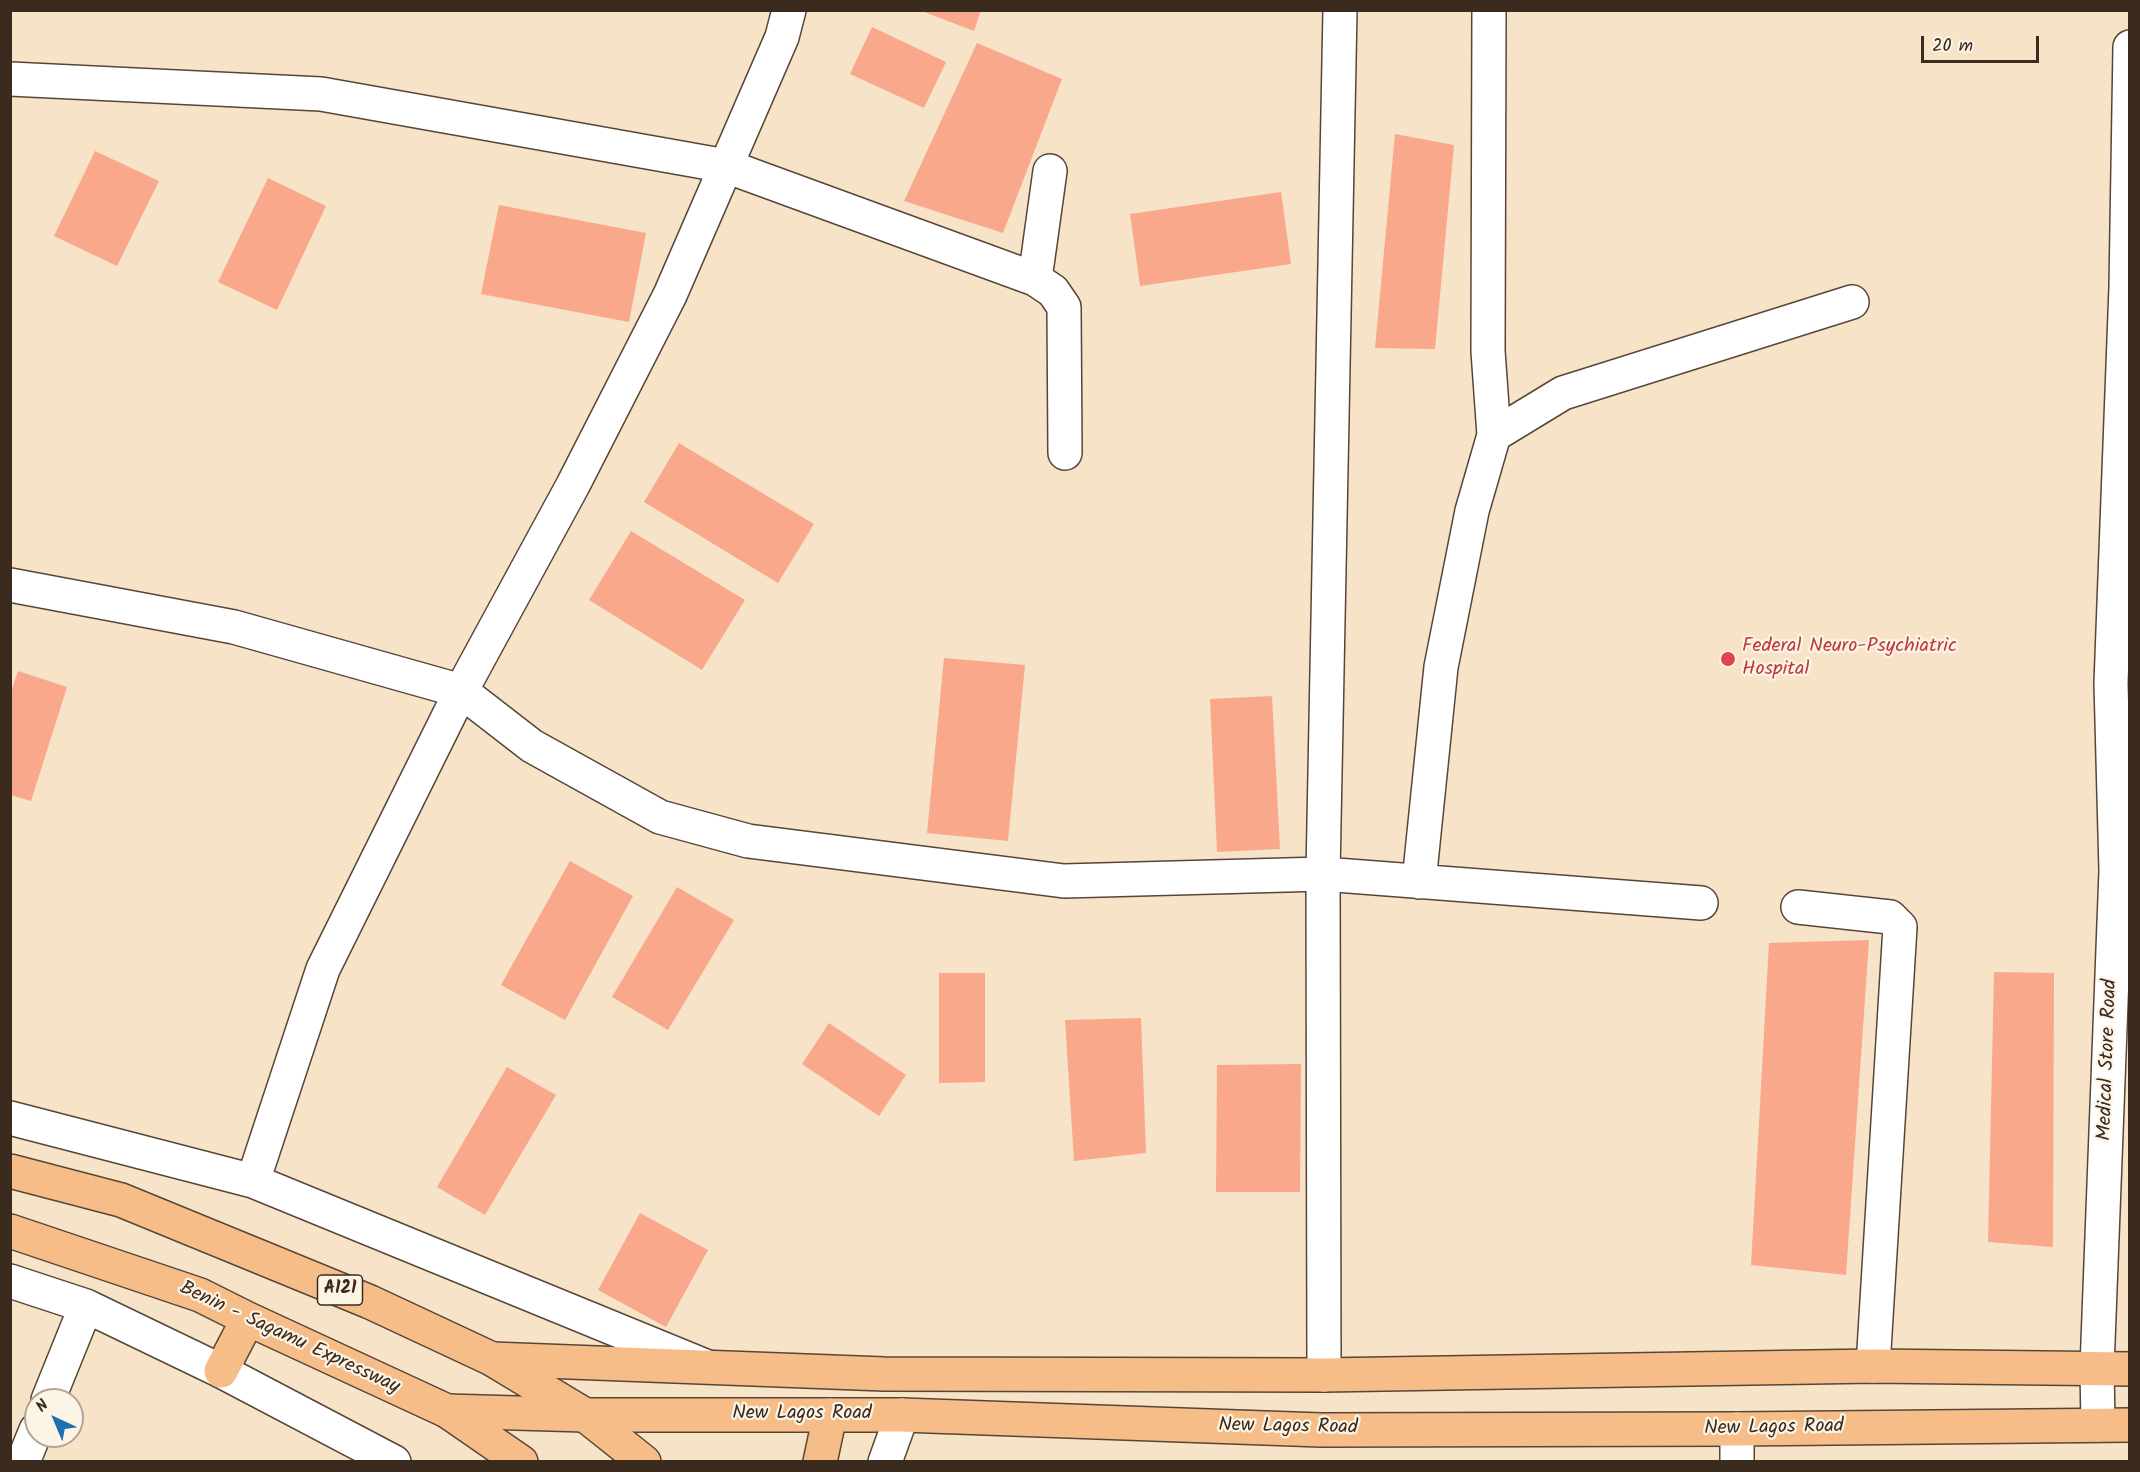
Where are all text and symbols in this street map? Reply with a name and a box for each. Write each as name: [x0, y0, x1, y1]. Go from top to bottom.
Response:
scale bar: [1924, 24, 2042, 62]
text: 20 m: [1932, 32, 1973, 61]
place label: Federal Neuro-Psychiatric Hospital: [1742, 636, 1957, 683]
marker: Federal Neuro-Psychiatric Hospital: [1719, 650, 1737, 668]
street label: Medical Store Road: [2094, 979, 2124, 1141]
road number: A121: [318, 1275, 362, 1305]
street label: Benin - Sagamu Expressway: [175, 1277, 403, 1401]
north arrow: [24, 1388, 84, 1448]
text: N: [30, 1394, 55, 1419]
street label: New Lagos Road: [732, 1403, 872, 1427]
street label: New Lagos Road: [1218, 1415, 1358, 1441]
street label: New Lagos Road: [1704, 1416, 1844, 1442]

